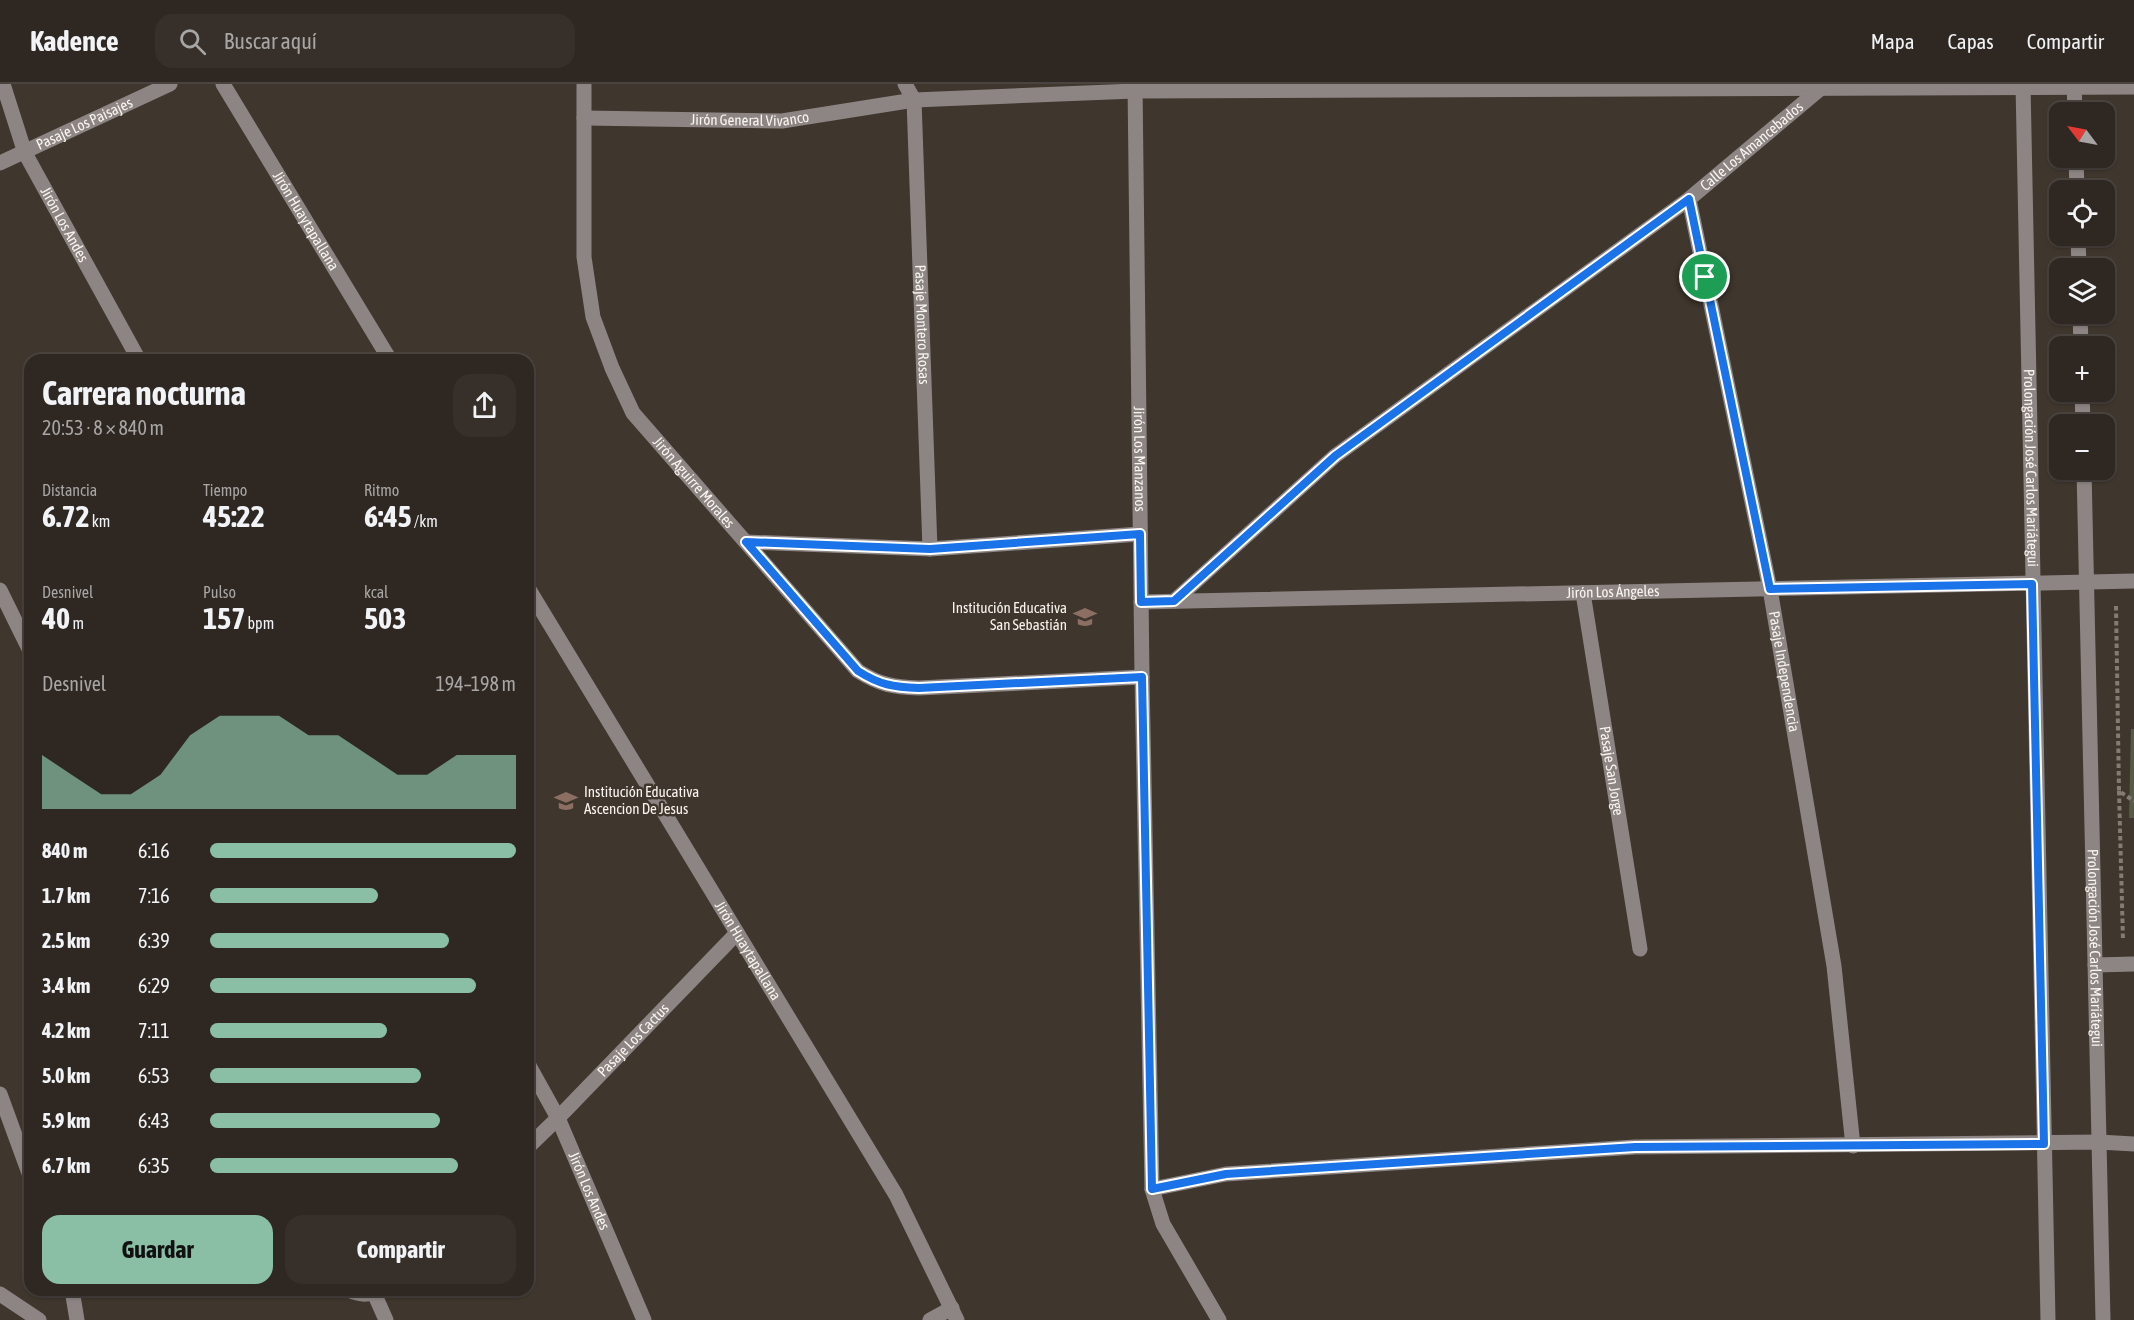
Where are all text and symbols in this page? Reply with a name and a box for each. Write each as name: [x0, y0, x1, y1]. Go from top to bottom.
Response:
search box: [155, 14, 575, 68]
text: Kadence: [30, 25, 119, 57]
icon: search: [176, 25, 209, 58]
text: Buscar aquí: [224, 28, 317, 54]
text: Mapa: [1871, 29, 1914, 53]
text: Capas: [1947, 29, 1994, 53]
text: Compartir: [2027, 29, 2104, 53]
street label: Pasaje Los Paisajes: [33, 94, 135, 153]
street label: Calle Los Amancebados: [1696, 98, 1806, 194]
north arrow: [2049, 102, 2115, 168]
map controls: [2049, 102, 2115, 480]
street label: Jirón General Vivanco: [690, 108, 810, 129]
street label: Jirón Huaytapallana: [270, 168, 343, 273]
button: locate: [2049, 180, 2115, 246]
street label: Jirón Los Andes: [37, 184, 92, 265]
pin: [1679, 251, 1730, 302]
button: layers: [2049, 258, 2115, 324]
icon: arrive: [1688, 260, 1721, 293]
street label: Pasaje Montero Rosas: [912, 264, 933, 385]
button: +: [2049, 336, 2115, 402]
street label: Prolongación José Carlos Mariátegui: [2021, 369, 2042, 567]
text: Carrera nocturna: [42, 374, 246, 412]
button: share: [453, 374, 516, 437]
street label: Jirón Los Manzanos: [1131, 406, 1149, 512]
button: −: [2049, 414, 2115, 480]
text: 20:53 · 8 × 840 m: [42, 416, 164, 439]
street label: Jirón Aguirre Morales: [650, 433, 738, 531]
text: Distancia: [42, 481, 97, 499]
text: Tiempo: [203, 481, 247, 499]
text: Ritmo: [364, 481, 399, 499]
text: 6.72: [42, 499, 90, 533]
text: 45:22: [203, 499, 265, 533]
text: 6:45: [364, 499, 412, 533]
text: km: [90, 512, 110, 530]
text: /km: [412, 512, 438, 530]
street label: Jirón Los Ángeles: [1566, 582, 1659, 601]
text: Desnivel: [42, 583, 93, 601]
text: Pulso: [203, 583, 236, 601]
text: kcal: [364, 583, 388, 601]
place label: Institución Educativa San Sebastián: [952, 599, 1067, 633]
text: 40: [42, 601, 70, 635]
text: 157: [203, 601, 245, 635]
text: 503: [364, 601, 406, 635]
school or university icon: Institución Educativa San Sebastián: [1072, 604, 1098, 630]
street label: Pasaje Independencia: [1766, 610, 1803, 733]
text: m: [70, 614, 84, 632]
text: bpm: [245, 614, 274, 632]
text: Desnivel: [42, 672, 106, 695]
text: 194–198 m: [435, 672, 516, 695]
street label: Pasaje San Jorge: [1596, 725, 1627, 817]
place label: Institución Educativa Ascencion De Jesus: [584, 783, 699, 817]
school or university icon: Institución Educativa Ascencion De Jesus: [553, 788, 579, 814]
text: 840 m: [42, 839, 87, 862]
text: 6:16: [138, 839, 170, 862]
street label: Prolongación José Carlos Mariátegui: [2084, 849, 2106, 1047]
text: 1.7 km: [42, 884, 90, 907]
text: 7:16: [138, 884, 170, 907]
street label: Jirón Huaytapallana: [712, 898, 785, 1003]
text: 2.5 km: [42, 929, 90, 952]
text: 6:39: [138, 929, 170, 952]
text: 3.4 km: [42, 974, 90, 997]
text: 6:29: [138, 974, 170, 997]
street label: Pasaje Los Cactus: [594, 1000, 672, 1080]
text: 4.2 km: [42, 1019, 90, 1042]
text: 7:11: [138, 1019, 170, 1042]
text: 5.0 km: [42, 1064, 90, 1087]
text: 6:53: [138, 1064, 170, 1087]
text: 5.9 km: [42, 1109, 90, 1132]
text: 6:43: [138, 1109, 170, 1132]
street label: Jirón Los Andes: [565, 1149, 614, 1232]
text: 6.7 km: [42, 1154, 90, 1177]
text: 6:35: [138, 1154, 170, 1177]
button: Guardar: [42, 1215, 273, 1284]
button: Compartir: [285, 1215, 516, 1284]

